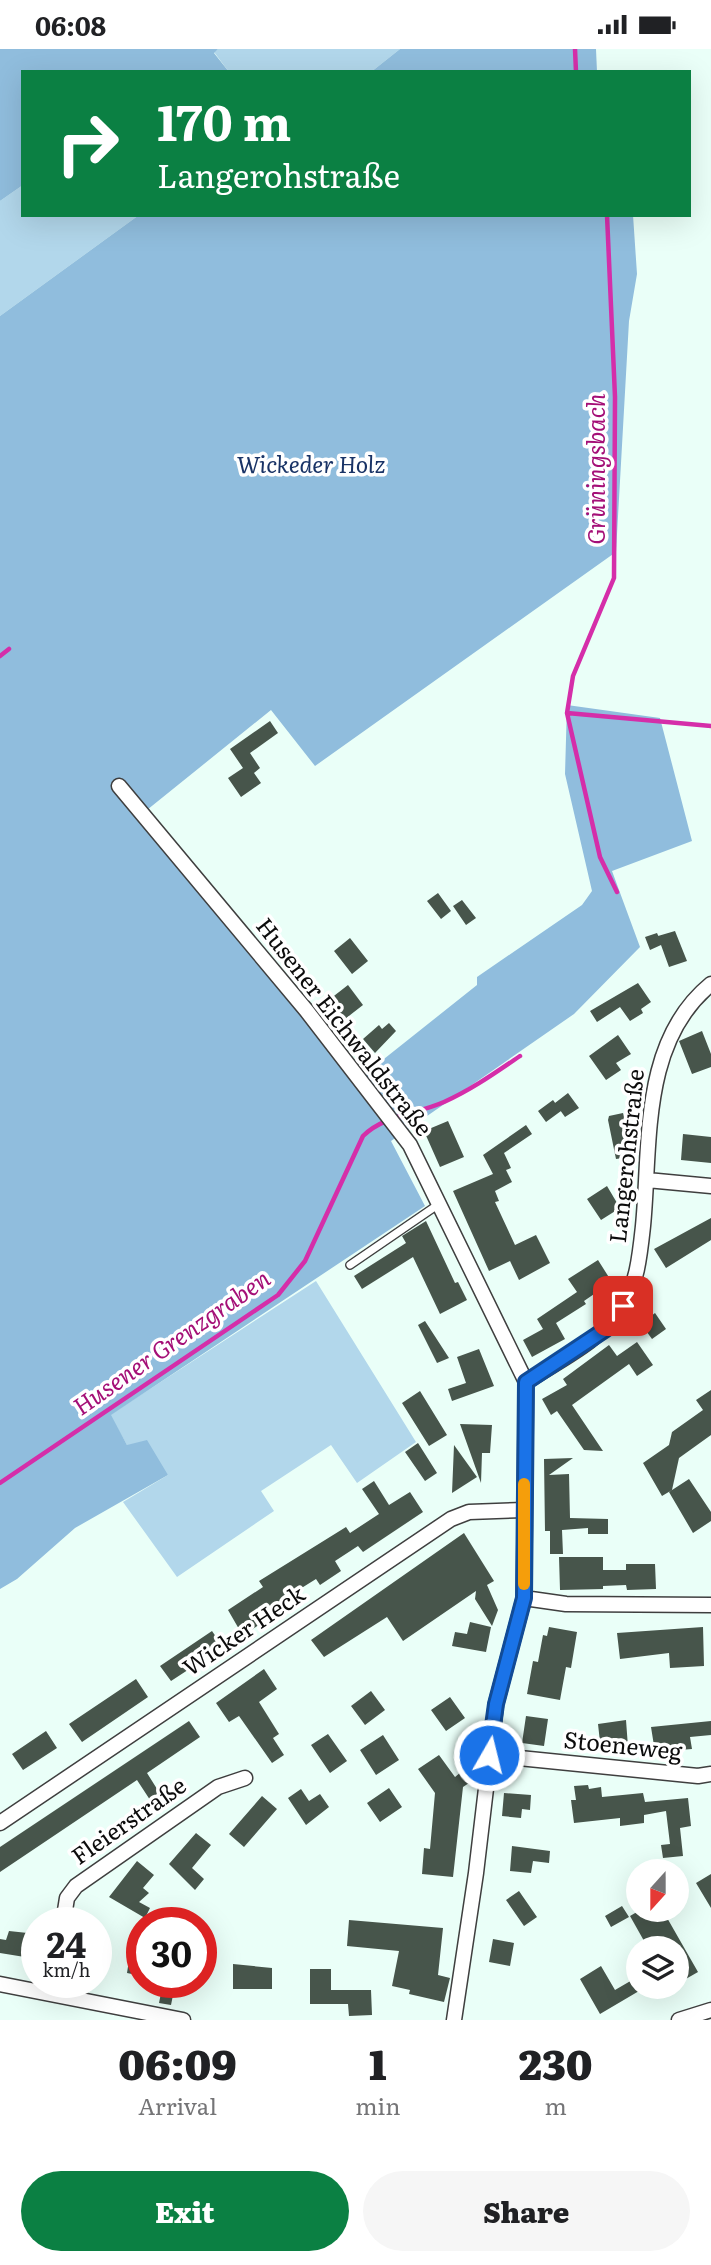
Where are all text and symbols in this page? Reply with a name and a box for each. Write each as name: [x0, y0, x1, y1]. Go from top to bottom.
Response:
text: 06:08: [35, 5, 106, 44]
text: 170 m: [157, 83, 291, 156]
icon: right: [42, 98, 133, 189]
text: Langerohstraße: [157, 150, 400, 198]
water label: Grüningsbach: [577, 393, 612, 545]
park label: Wickeder Holz: [237, 446, 385, 480]
street label: Husener Eichwaldstraße: [249, 909, 442, 1142]
street label: Langerohstraße: [599, 1067, 651, 1244]
water label: Husener Grenzgraben: [65, 1260, 276, 1422]
pin: [593, 1276, 653, 1336]
icon: arrive: [604, 1287, 642, 1325]
street label: Wicker Heck: [175, 1575, 312, 1683]
position arrow: [452, 1718, 526, 1792]
street label: Stoeneweg: [562, 1721, 684, 1767]
street label: Fleierstraße: [64, 1767, 192, 1871]
north arrow: [626, 1859, 690, 1921]
map controls: [626, 1859, 689, 1999]
speed limit sign: 30: [126, 1907, 217, 1998]
text: 24: [47, 1917, 86, 1969]
button: layers: [626, 1936, 689, 1999]
text: km/h: [43, 1956, 90, 1983]
text: 06:09: [118, 2031, 237, 2093]
text: 1: [369, 2031, 387, 2093]
text: 230: [519, 2031, 593, 2093]
text: Arrival: [138, 2088, 217, 2122]
text: min: [355, 2088, 400, 2122]
text: m: [545, 2088, 567, 2122]
button: Exit: [21, 2171, 349, 2251]
button: Share: [363, 2171, 690, 2251]

